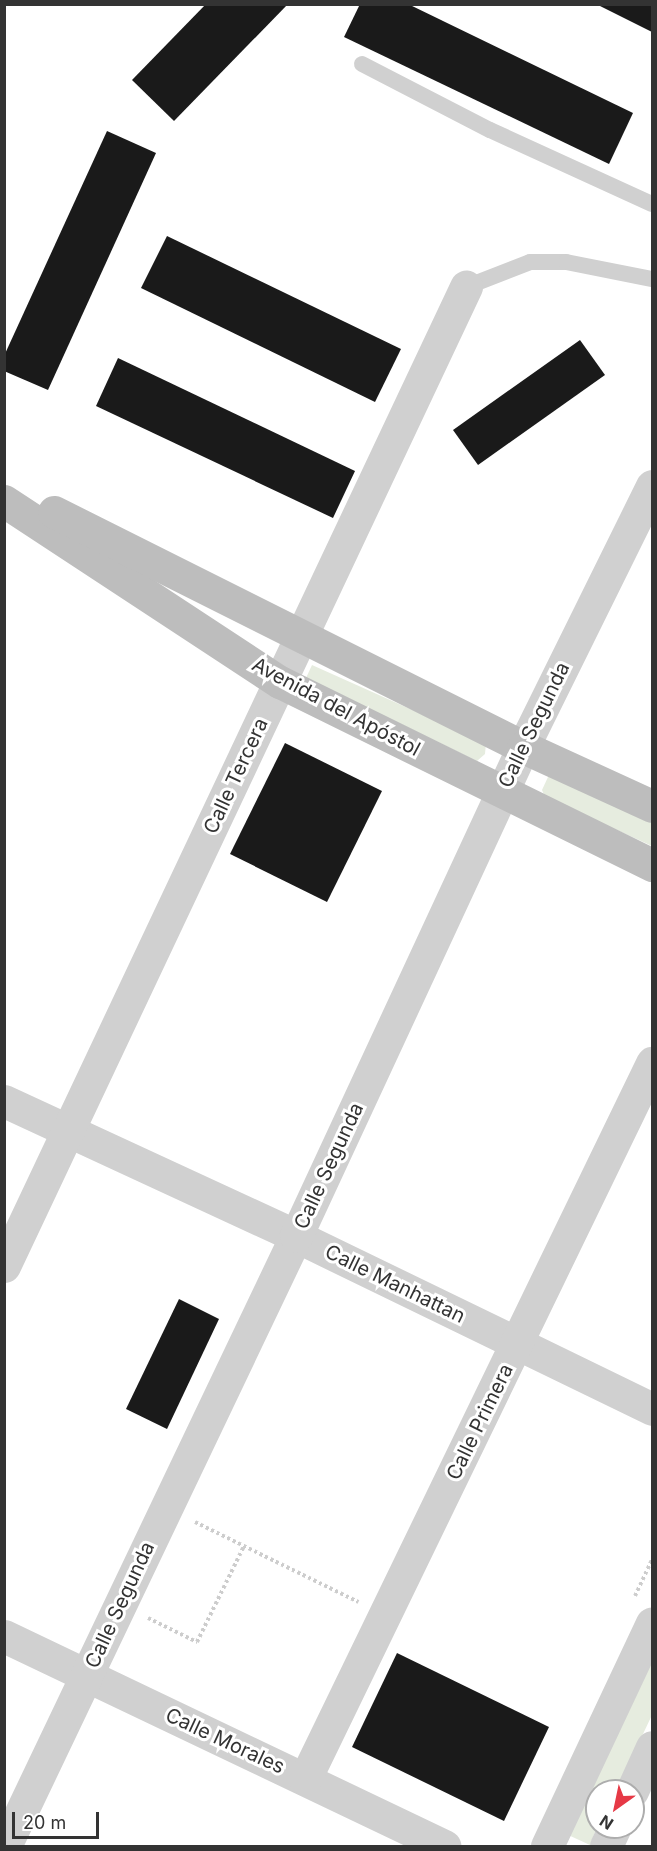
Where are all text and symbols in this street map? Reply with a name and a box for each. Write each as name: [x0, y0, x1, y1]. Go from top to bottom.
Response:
street label: Avenida del Apóstol: [248, 653, 424, 761]
street label: Calle Segunda: [493, 658, 575, 792]
street label: Calle Tercera: [199, 714, 273, 838]
street label: Calle Segunda: [289, 1099, 369, 1233]
street label: Calle Manhattan: [321, 1240, 469, 1328]
street label: Calle Primera: [442, 1360, 518, 1484]
street label: Calle Segunda: [80, 1538, 160, 1672]
street label: Calle Morales: [162, 1703, 288, 1779]
north arrow: [585, 1779, 645, 1839]
scale bar: [15, 1800, 102, 1838]
text: N: [596, 1811, 617, 1834]
text: 20 m: [23, 1812, 66, 1833]

